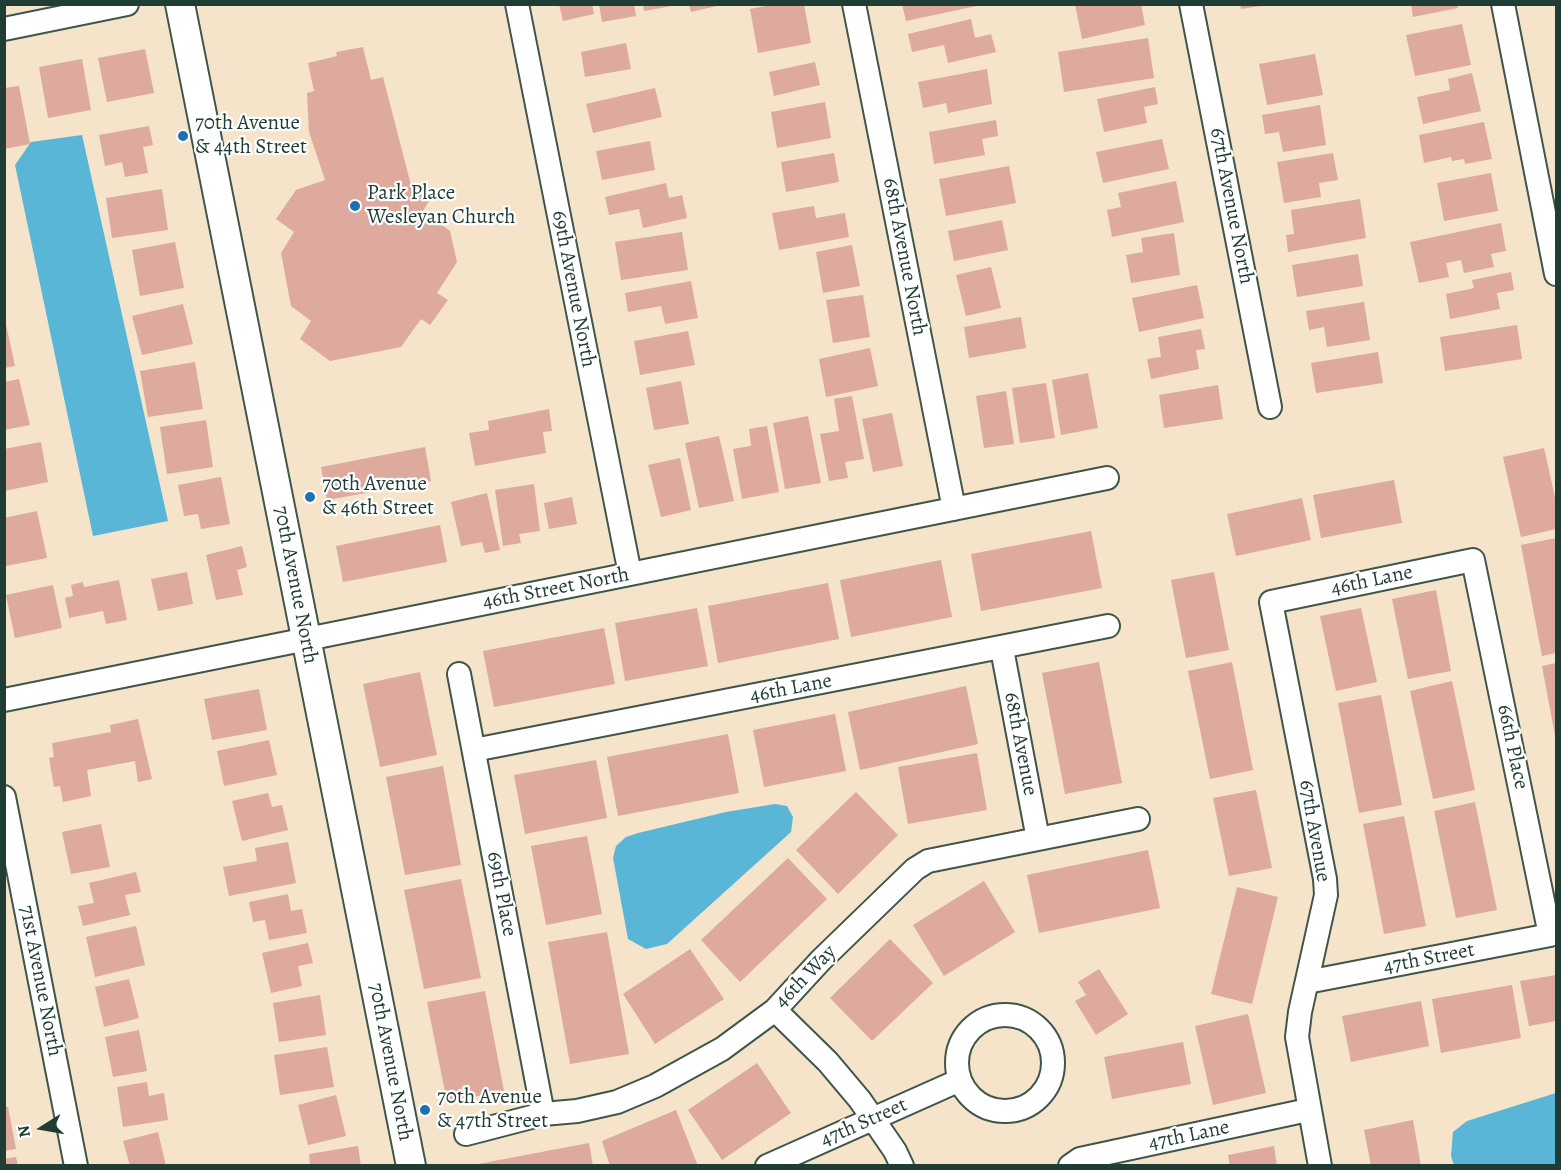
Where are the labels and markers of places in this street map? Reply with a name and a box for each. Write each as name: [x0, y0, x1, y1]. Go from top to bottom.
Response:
place label: 70th Avenue & 44th Street: [195, 111, 307, 161]
marker: 70th Avenue & 44th Street: [176, 129, 190, 143]
place label: Park Place Wesleyan Church: [367, 181, 516, 231]
marker: Park Place Wesleyan Church: [348, 199, 362, 213]
place label: 70th Avenue & 46th Street: [322, 472, 434, 522]
marker: 70th Avenue & 46th Street: [303, 490, 317, 504]
place label: 70th Avenue & 47th Street: [437, 1085, 548, 1135]
marker: 70th Avenue & 47th Street: [418, 1103, 432, 1117]

